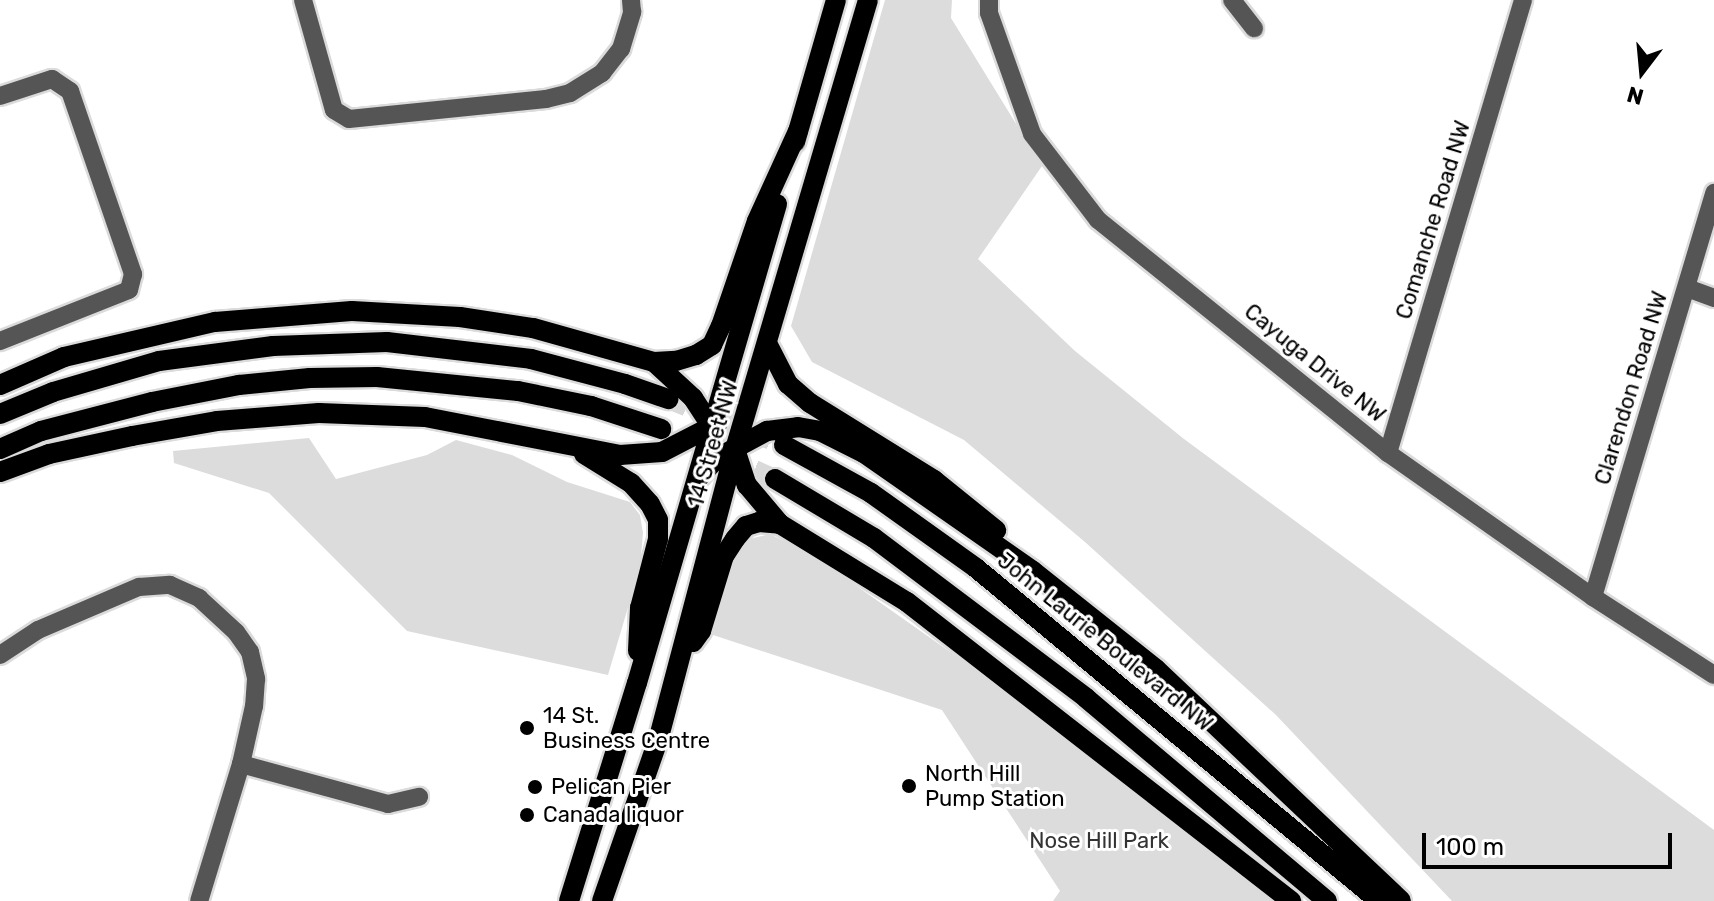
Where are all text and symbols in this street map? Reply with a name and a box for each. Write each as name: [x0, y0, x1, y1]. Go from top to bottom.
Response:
north arrow: [1602, 32, 1682, 112]
text: N: [1624, 80, 1647, 111]
street label: Comanche Road NW: [1390, 118, 1476, 322]
street label: Clarendon Road NW: [1589, 288, 1673, 488]
street label: Cayuga Drive NW: [1239, 298, 1391, 428]
street label: 14 Street NW: [682, 378, 744, 510]
street label: John Laurie Boulevard NW: [992, 547, 1218, 737]
place label: 14 St. Business Centre: [543, 702, 710, 754]
marker: 14 St. Business Centre: [518, 719, 536, 737]
place label: North Hill Pump Station: [925, 760, 1065, 812]
place label: Pelican Pier: [551, 774, 671, 800]
marker: North Hill Pump Station: [900, 777, 918, 795]
marker: Pelican Pier: [526, 778, 544, 796]
place label: Canada liquor: [543, 802, 684, 828]
marker: Canada liquor: [518, 806, 536, 824]
scale bar: [1426, 817, 1676, 867]
park label: Nose Hill Park: [1029, 828, 1169, 854]
text: 100 m: [1436, 833, 1504, 861]

